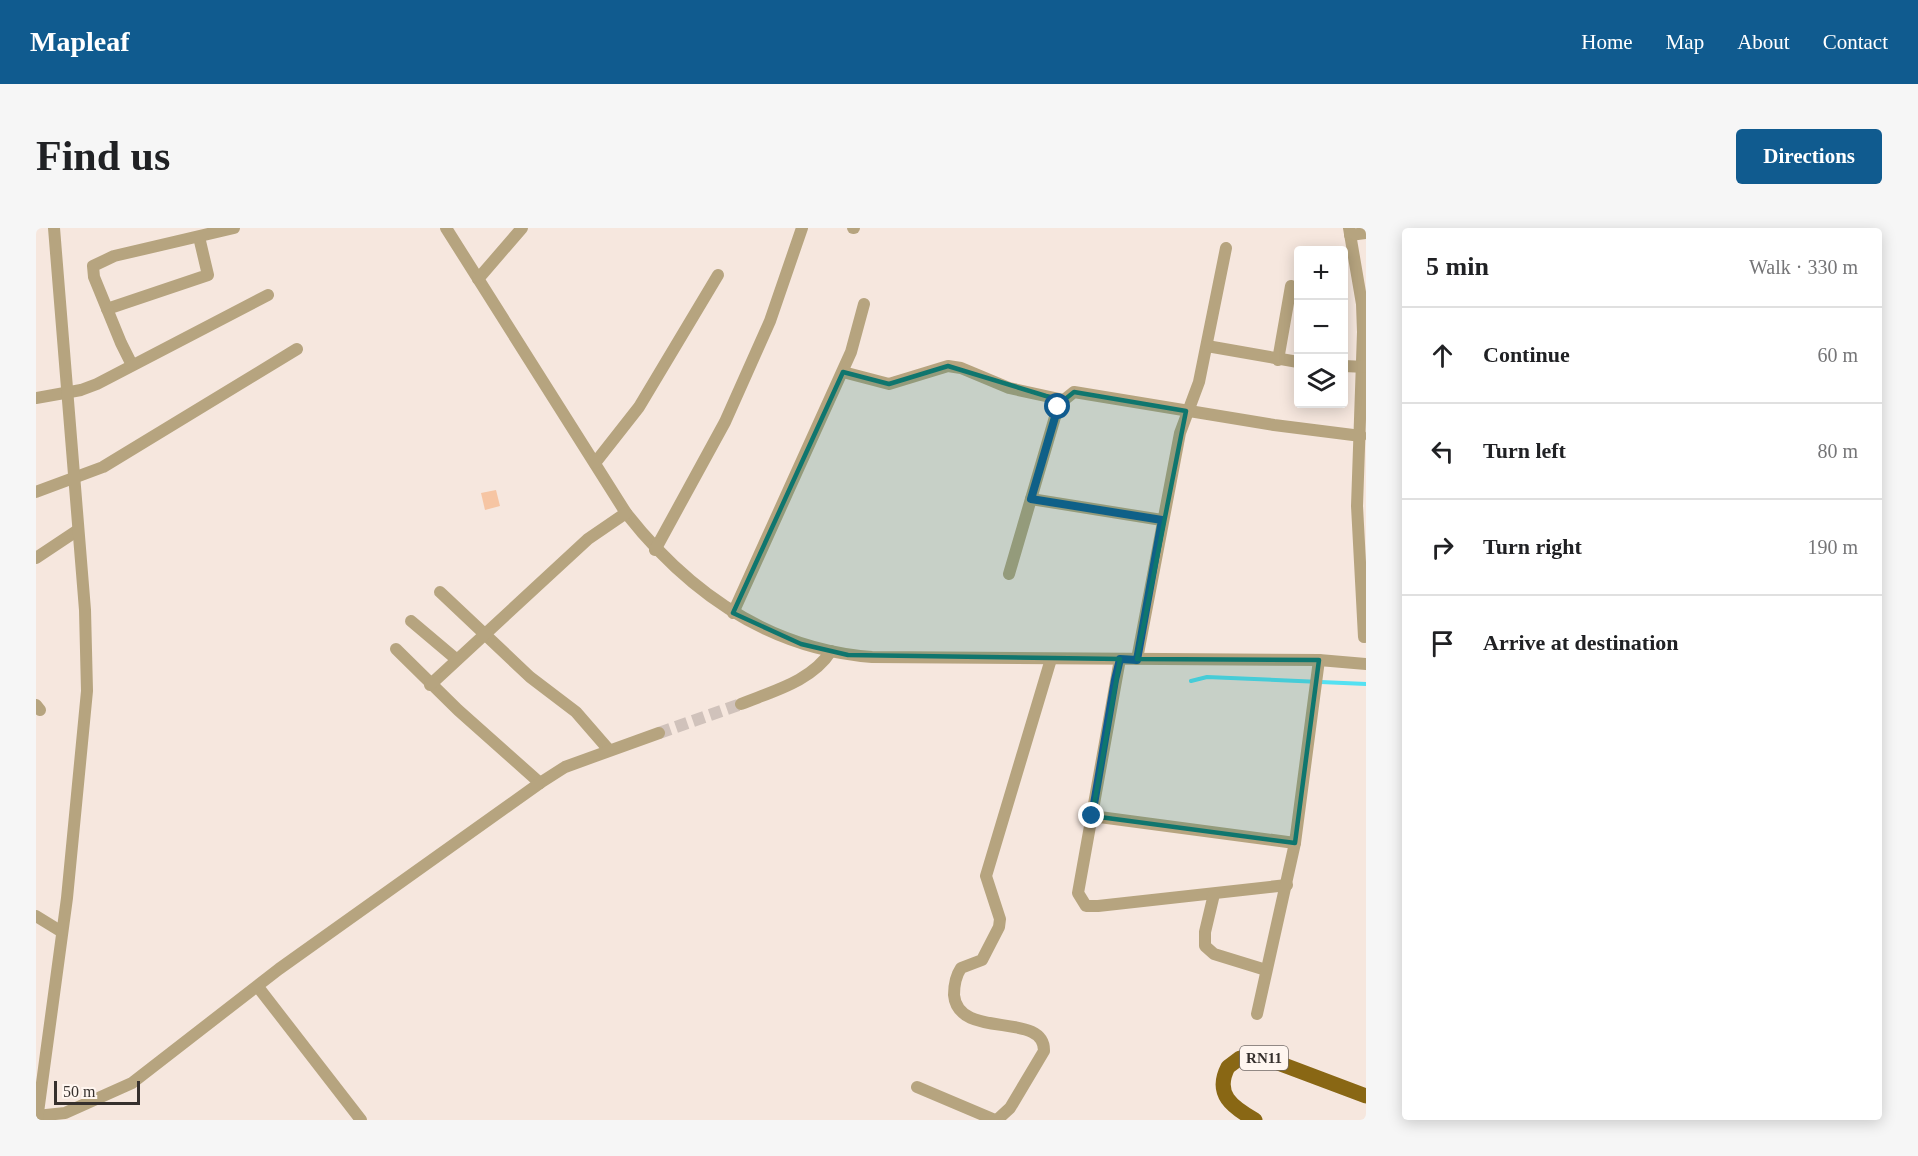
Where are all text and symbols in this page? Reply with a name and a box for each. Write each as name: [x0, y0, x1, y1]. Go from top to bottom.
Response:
text: Mapleaf: [30, 26, 130, 57]
text: Home: [1581, 30, 1633, 54]
text: Map: [1666, 30, 1704, 54]
text: About: [1737, 30, 1790, 54]
text: Contact: [1823, 30, 1888, 54]
button: Directions: [1736, 129, 1882, 184]
text: Find us: [36, 133, 170, 179]
map controls: [1294, 246, 1348, 408]
button: +: [1294, 246, 1348, 300]
text: 5 min: [1426, 252, 1489, 281]
text: Walk · 330 m: [1749, 256, 1858, 278]
button: −: [1294, 300, 1348, 354]
icon: ahead: [1426, 339, 1459, 372]
text: Continue: [1483, 342, 1570, 367]
text: 60 m: [1817, 344, 1858, 366]
button: layers: [1294, 354, 1348, 408]
route start: [1044, 393, 1070, 419]
icon: left: [1426, 435, 1459, 468]
text: Turn left: [1483, 438, 1566, 463]
text: 80 m: [1817, 440, 1858, 462]
icon: right: [1426, 531, 1459, 564]
text: Turn right: [1483, 534, 1582, 559]
text: 190 m: [1807, 536, 1858, 558]
icon: arrive: [1426, 627, 1459, 660]
text: Arrive at destination: [1483, 630, 1679, 655]
route end: [1078, 802, 1104, 828]
road number: RN11: [1240, 1046, 1288, 1070]
scale bar: [54, 1078, 140, 1106]
text: 50 m: [63, 1083, 95, 1100]

